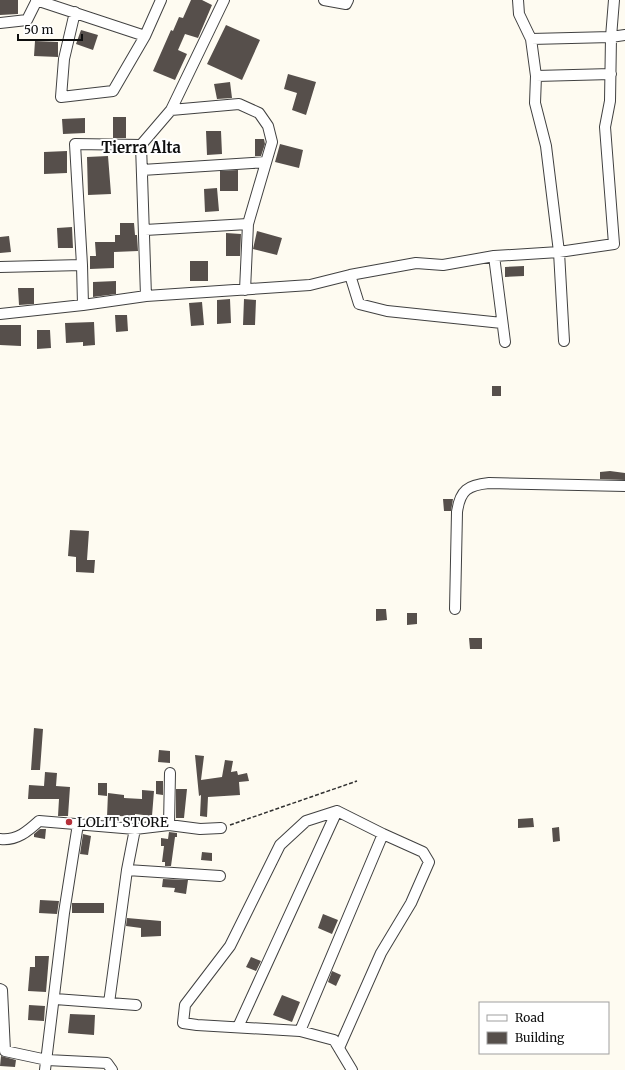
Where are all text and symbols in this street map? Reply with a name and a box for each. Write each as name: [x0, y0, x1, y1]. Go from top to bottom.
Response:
scale bar: [18, 16, 82, 42]
text: 50 m: [24, 22, 53, 37]
district label: Tierra Alta: [101, 138, 181, 157]
place label: LOLIT STORE: [77, 813, 169, 831]
marker: LOLIT STORE: [64, 817, 74, 827]
legend: [479, 1002, 609, 1054]
text: Road: [515, 1010, 544, 1025]
text: Building: [515, 1030, 565, 1045]

